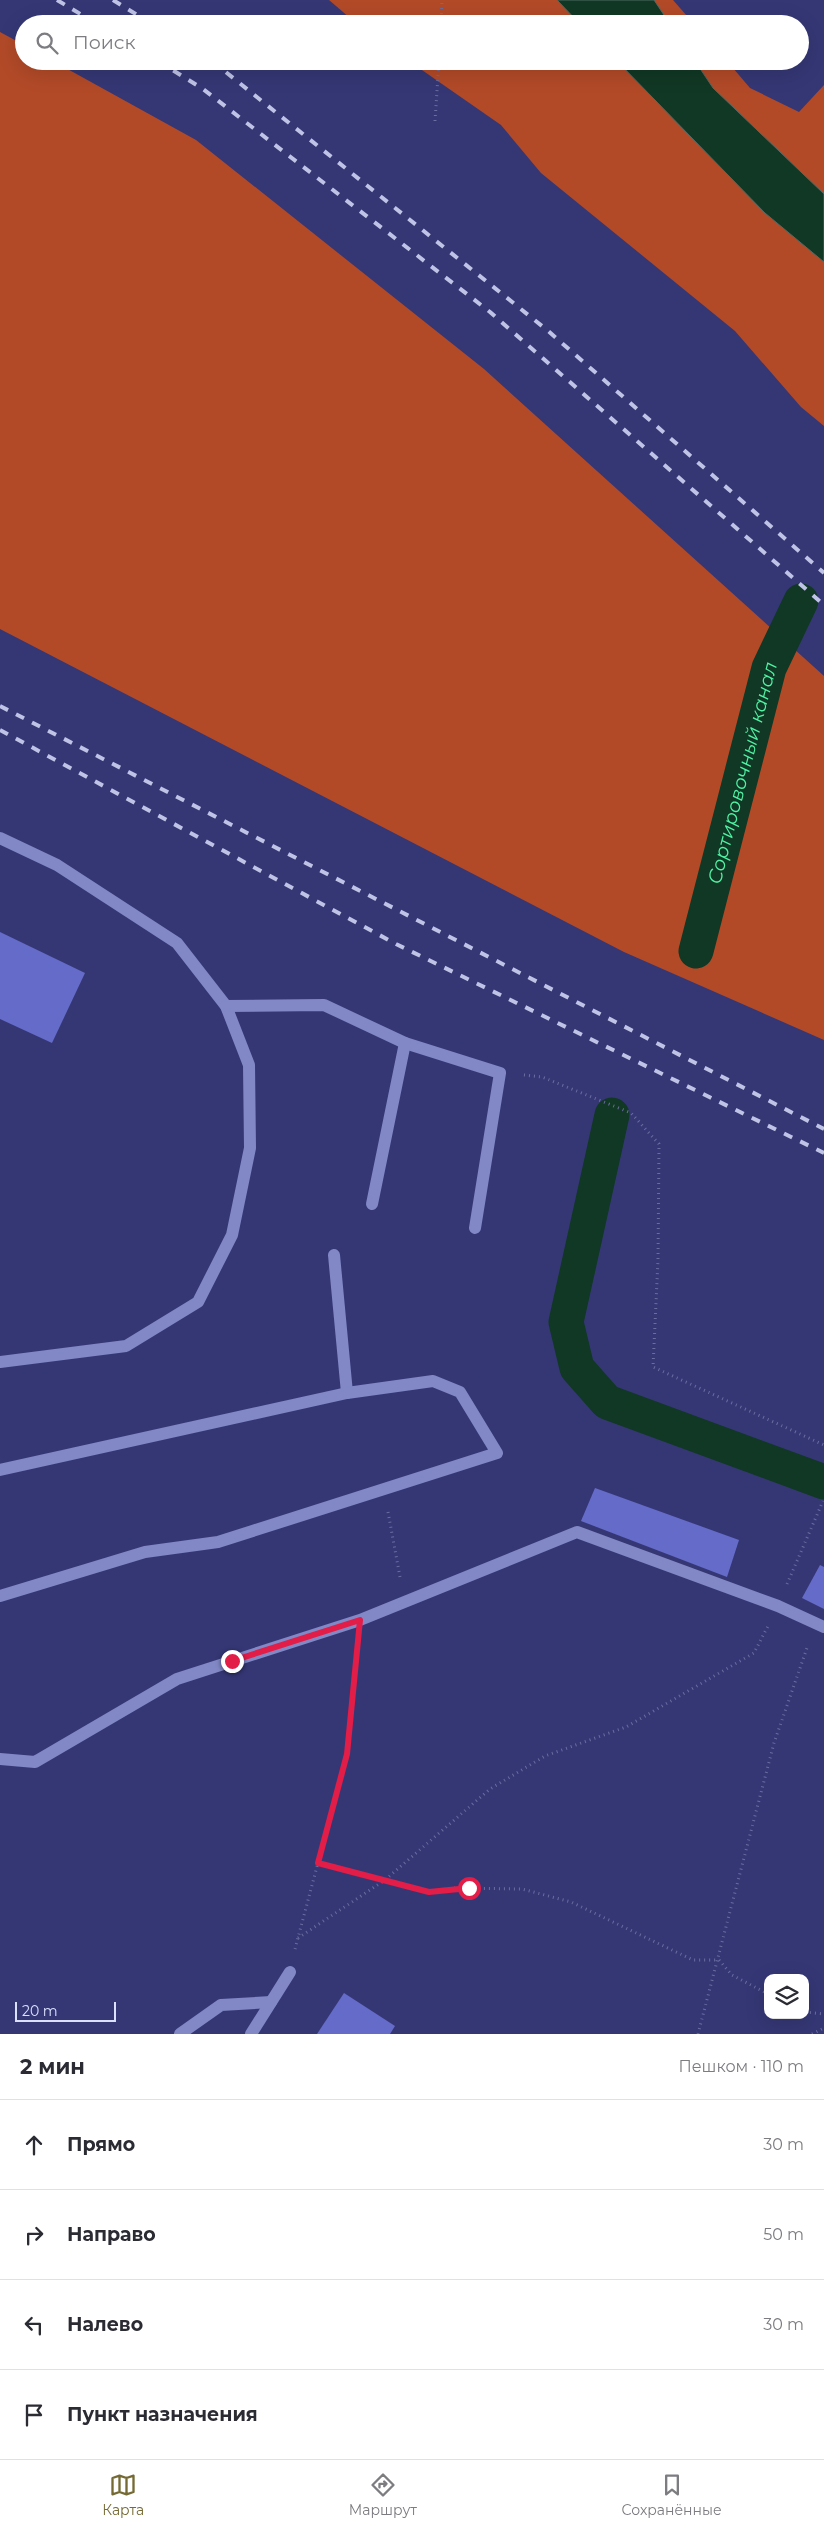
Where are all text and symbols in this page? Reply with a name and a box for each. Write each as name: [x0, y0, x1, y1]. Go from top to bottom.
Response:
search box: [15, 15, 809, 70]
icon: search: [33, 29, 61, 57]
text: Поиск: [73, 31, 136, 54]
water label: Сортировочный канал: [703, 659, 782, 886]
route end: [221, 1650, 244, 1673]
route start: [458, 1877, 481, 1900]
map controls: [764, 1974, 809, 2019]
button: layers: [764, 1974, 809, 2019]
scale bar: [15, 1999, 116, 2022]
text: 20 m: [22, 2002, 58, 2020]
text: 2 мин: [20, 2054, 85, 2079]
text: Пешком · 110 m: [678, 2057, 804, 2076]
icon: ahead: [20, 2131, 48, 2159]
text: Прямо: [67, 2133, 135, 2156]
text: 30 m: [763, 2135, 804, 2154]
icon: right: [20, 2221, 48, 2249]
text: Направо: [67, 2223, 156, 2246]
text: 50 m: [763, 2225, 804, 2244]
icon: left: [20, 2311, 48, 2339]
text: Налево: [67, 2313, 143, 2336]
text: 30 m: [763, 2315, 804, 2334]
icon: arrive: [20, 2401, 48, 2429]
text: Пункт назначения: [67, 2403, 258, 2426]
tab: Карта: [102, 2471, 144, 2519]
tab: Маршрут: [349, 2471, 417, 2519]
tab: Сохранённые: [622, 2471, 722, 2519]

